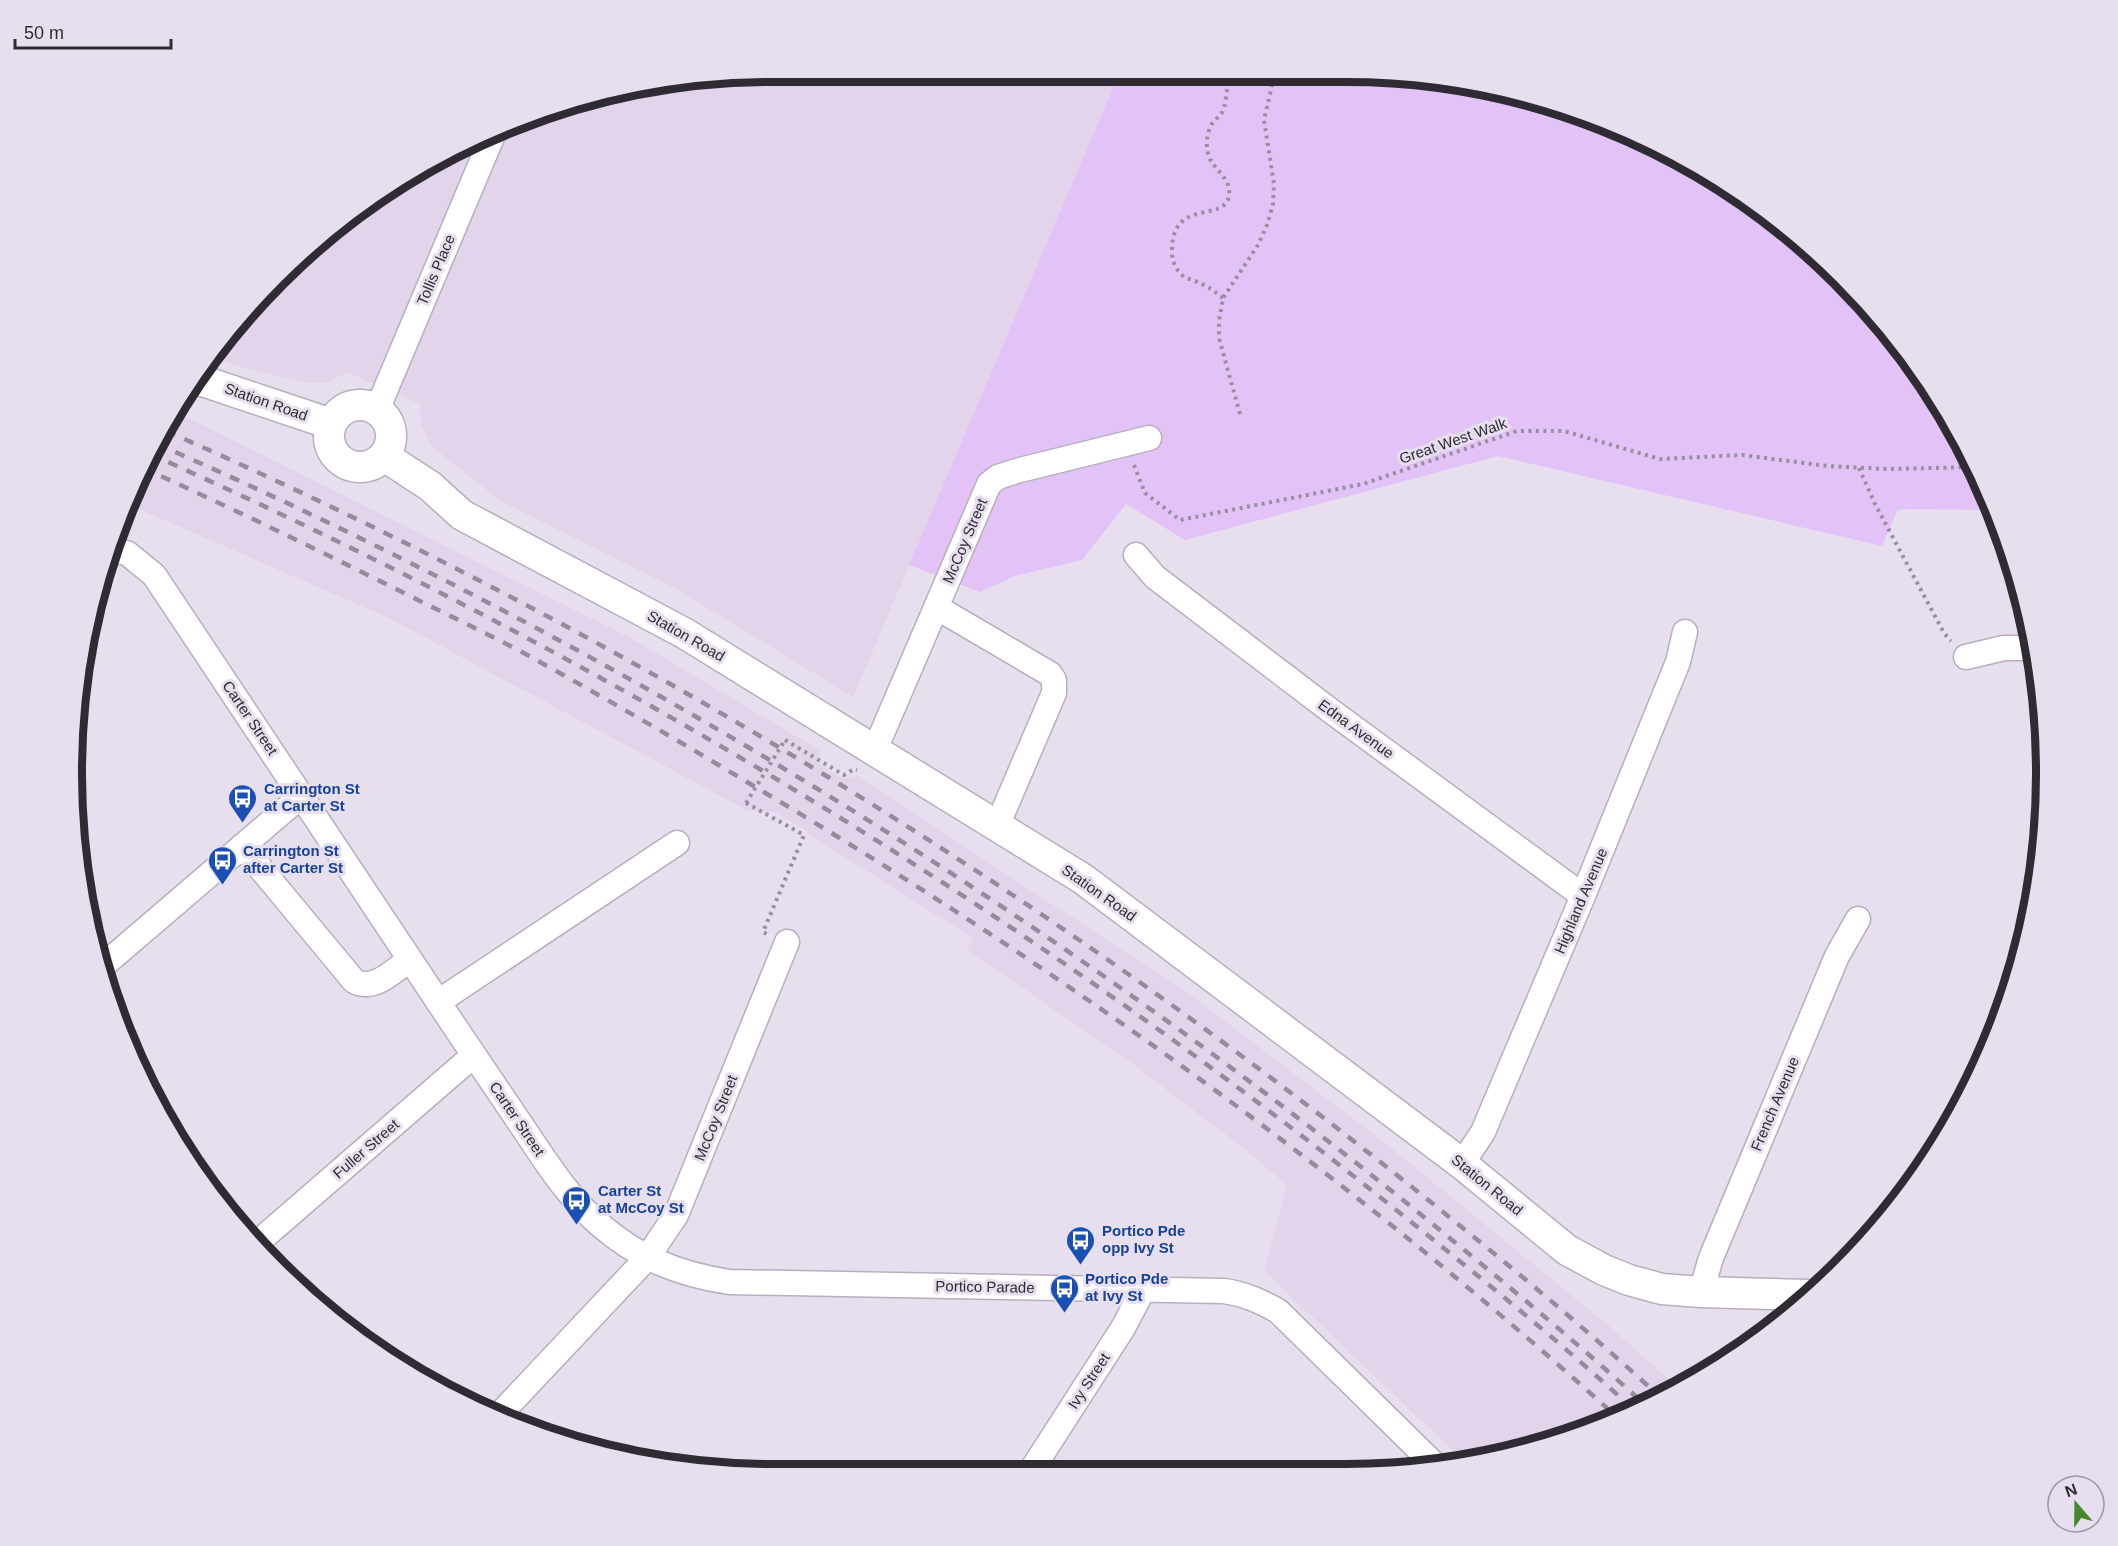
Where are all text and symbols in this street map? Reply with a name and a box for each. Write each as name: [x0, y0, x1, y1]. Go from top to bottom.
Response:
scale bar: [15, 12, 171, 50]
text: 50 m: [24, 23, 64, 43]
street label: Tollis Place: [413, 232, 458, 308]
street label: Station Road: [222, 379, 310, 424]
street label: Great West Walk: [1397, 414, 1509, 467]
street label: McCoy Street: [939, 495, 990, 586]
street label: Station Road: [644, 607, 728, 665]
street label: Carter Street: [219, 677, 282, 759]
street label: Edna Avenue: [1315, 696, 1397, 762]
place label: Carrington St at Carter St: [264, 780, 360, 814]
bus stop icon: Carrington St at Carter St: [227, 782, 259, 824]
place label: Carrington St after Carter St: [243, 842, 343, 876]
bus stop icon: Carrington St after Carter St: [206, 844, 238, 886]
street label: Highland Avenue: [1551, 845, 1610, 956]
street label: Station Road: [1059, 861, 1140, 924]
street label: French Avenue: [1747, 1054, 1802, 1153]
street label: McCoy Street: [691, 1072, 741, 1163]
street label: Carter Street: [486, 1078, 549, 1160]
street label: Fuller Street: [329, 1115, 403, 1182]
street label: Station Road: [1448, 1151, 1526, 1219]
place label: Carter St at McCoy St: [598, 1182, 684, 1216]
bus stop icon: Carter St at McCoy St: [561, 1184, 593, 1226]
place label: Portico Pde opp Ivy St: [1102, 1222, 1185, 1256]
bus stop icon: Portico Pde opp Ivy St: [1065, 1224, 1097, 1266]
place label: Portico Pde at Ivy St: [1085, 1270, 1168, 1304]
bus stop icon: Portico Pde at Ivy St: [1048, 1272, 1080, 1314]
street label: Portico Parade: [935, 1277, 1035, 1296]
street label: Ivy Street: [1064, 1349, 1113, 1412]
north arrow: [2046, 1474, 2106, 1534]
text: N: [2063, 1480, 2079, 1500]

